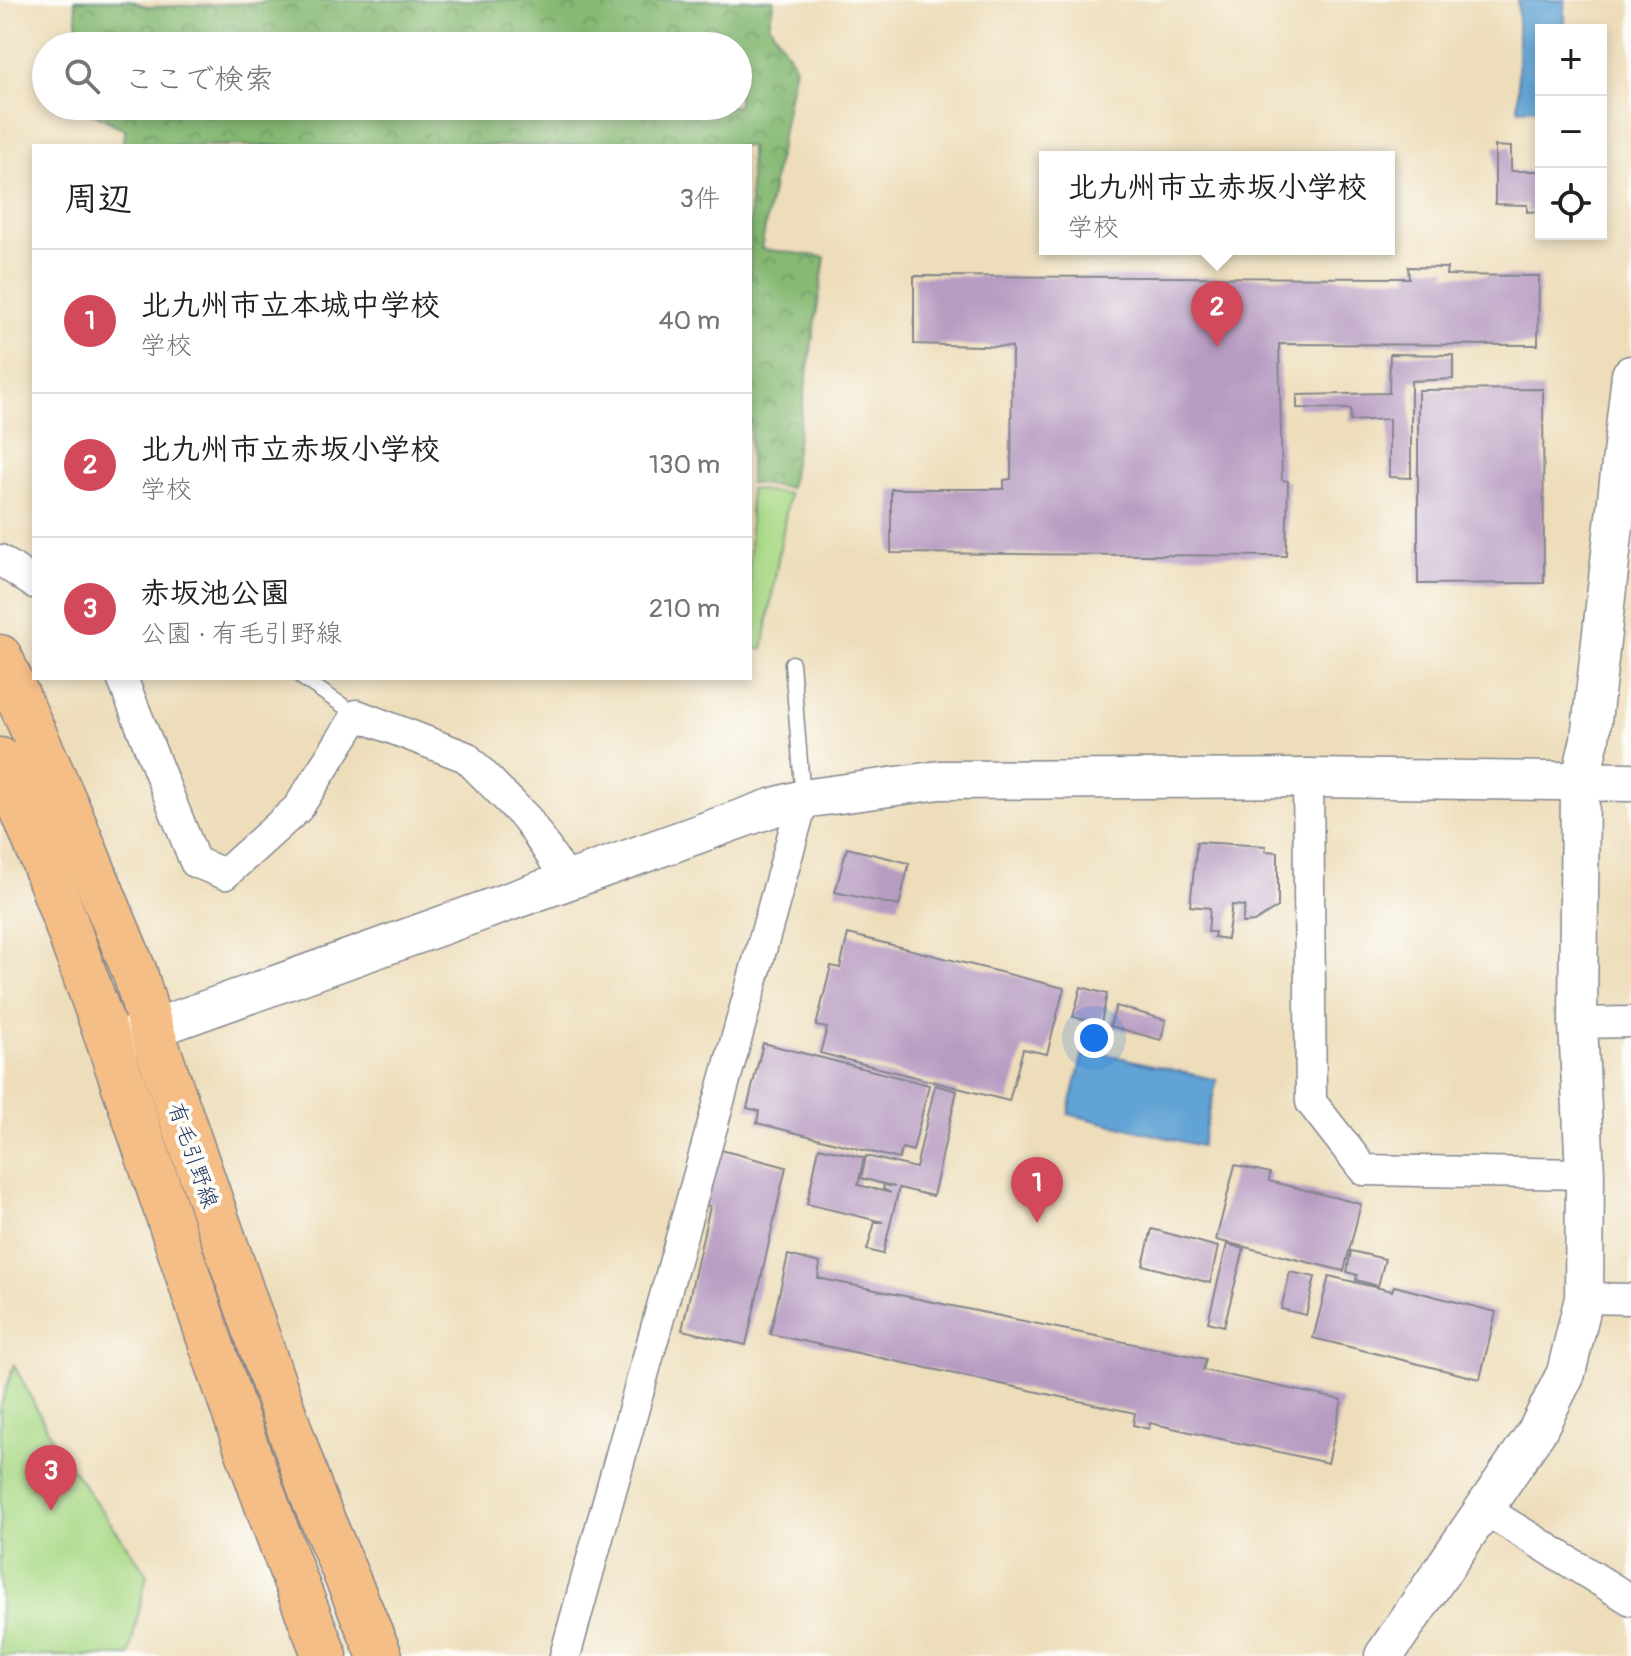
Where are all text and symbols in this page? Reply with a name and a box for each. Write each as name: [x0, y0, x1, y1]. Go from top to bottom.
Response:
map controls: [1535, 24, 1607, 240]
button: +: [1535, 24, 1607, 96]
search box: [32, 32, 752, 120]
icon: search: [60, 54, 104, 98]
text: ここで検索: [124, 61, 274, 98]
button: −: [1535, 96, 1607, 168]
popup: [1039, 151, 1395, 255]
button: locate: [1535, 168, 1607, 240]
text: 北九州市立赤坂小学校: [1067, 169, 1367, 206]
text: 周辺: [64, 178, 132, 221]
text: 3件: [679, 183, 720, 215]
text: 学校: [1067, 212, 1119, 244]
pin: 2: [1191, 281, 1243, 347]
text: 北九州市立本城中学校: [140, 287, 440, 324]
text: 1: [85, 305, 95, 337]
text: 40 m: [658, 305, 720, 337]
text: 学校: [140, 330, 192, 362]
text: 北九州市立赤坂小学校: [140, 431, 440, 468]
text: 2: [83, 449, 97, 481]
text: 130 m: [649, 449, 720, 481]
text: 学校: [140, 474, 192, 506]
text: 赤坂池公園: [140, 575, 290, 612]
text: 3: [83, 593, 97, 625]
text: 210 m: [649, 593, 720, 625]
text: 公園 · 有毛引野線: [140, 618, 342, 650]
your location: [1074, 1018, 1114, 1058]
street label: 有毛引野線: [162, 1099, 224, 1212]
pin: 1: [1011, 1157, 1063, 1223]
pin: 3: [25, 1445, 77, 1511]

